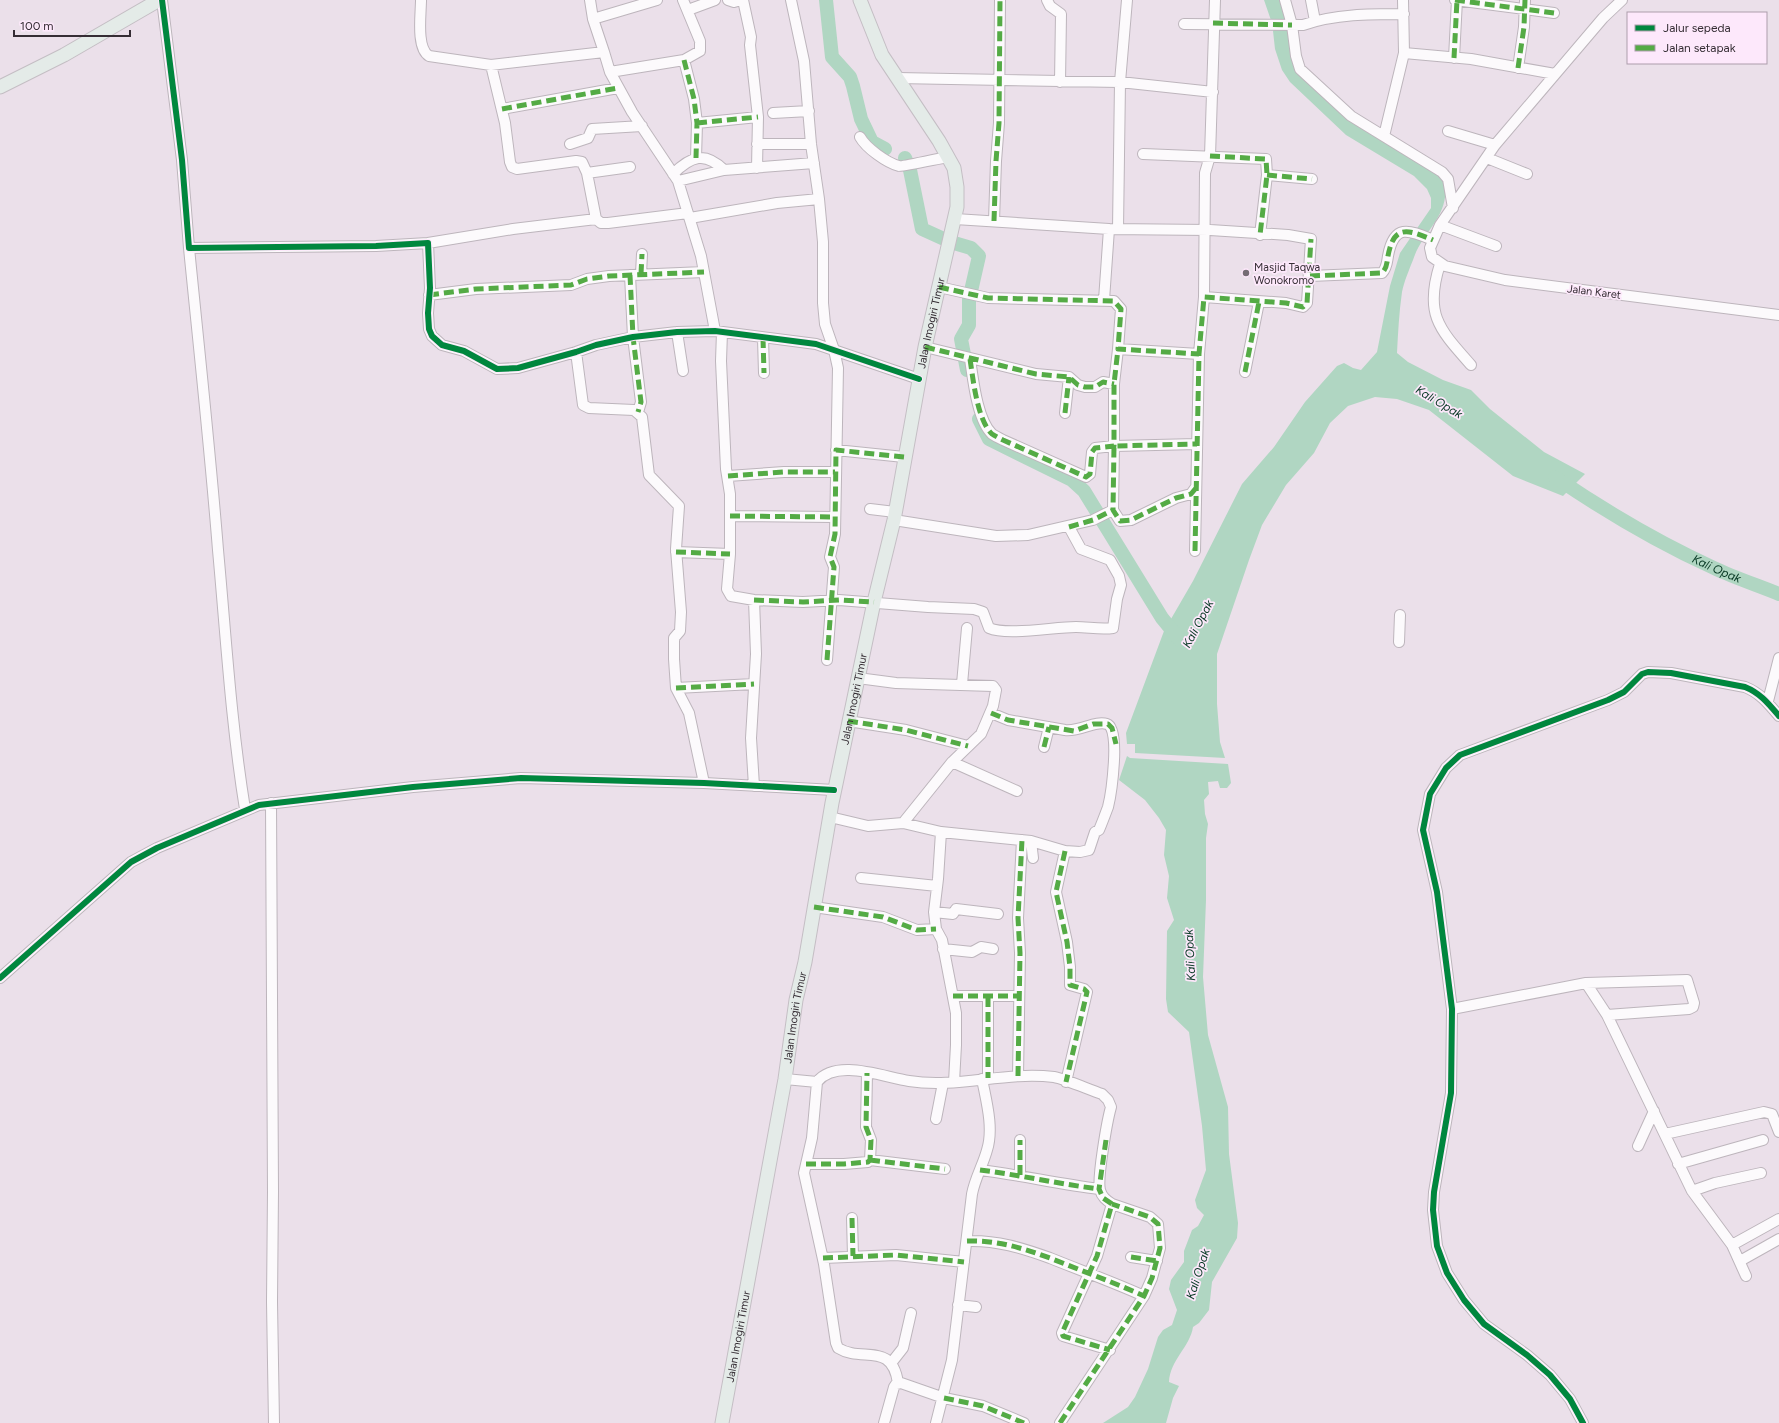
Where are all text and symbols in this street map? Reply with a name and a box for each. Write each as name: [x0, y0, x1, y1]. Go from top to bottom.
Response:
scale bar: [14, 12, 130, 38]
legend: [1627, 12, 1767, 64]
text: 100 m: [20, 19, 54, 33]
text: Jalur sepeda: [1663, 21, 1731, 35]
text: Jalan setapak: [1663, 41, 1736, 55]
place label: Masjid Taqwa Wonokromo: [1254, 261, 1320, 287]
marker: Masjid Taqwa Wonokromo: [1241, 268, 1251, 278]
street label: Jalan Imogiri Timur: [915, 276, 947, 370]
street label: Jalan Karet: [1566, 282, 1622, 302]
water label: Kali Opak: [1413, 383, 1466, 422]
water label: Kali Opak: [1690, 552, 1744, 586]
water label: Kali Opak: [1180, 597, 1217, 650]
street label: Jalan Imogiri Timur: [838, 652, 870, 746]
water label: Kali Opak: [1182, 928, 1198, 981]
street label: Jalan Imogiri Timur: [781, 970, 809, 1064]
water label: Kali Opak: [1183, 1246, 1213, 1301]
street label: Jalan Imogiri Timur: [723, 1289, 753, 1383]

